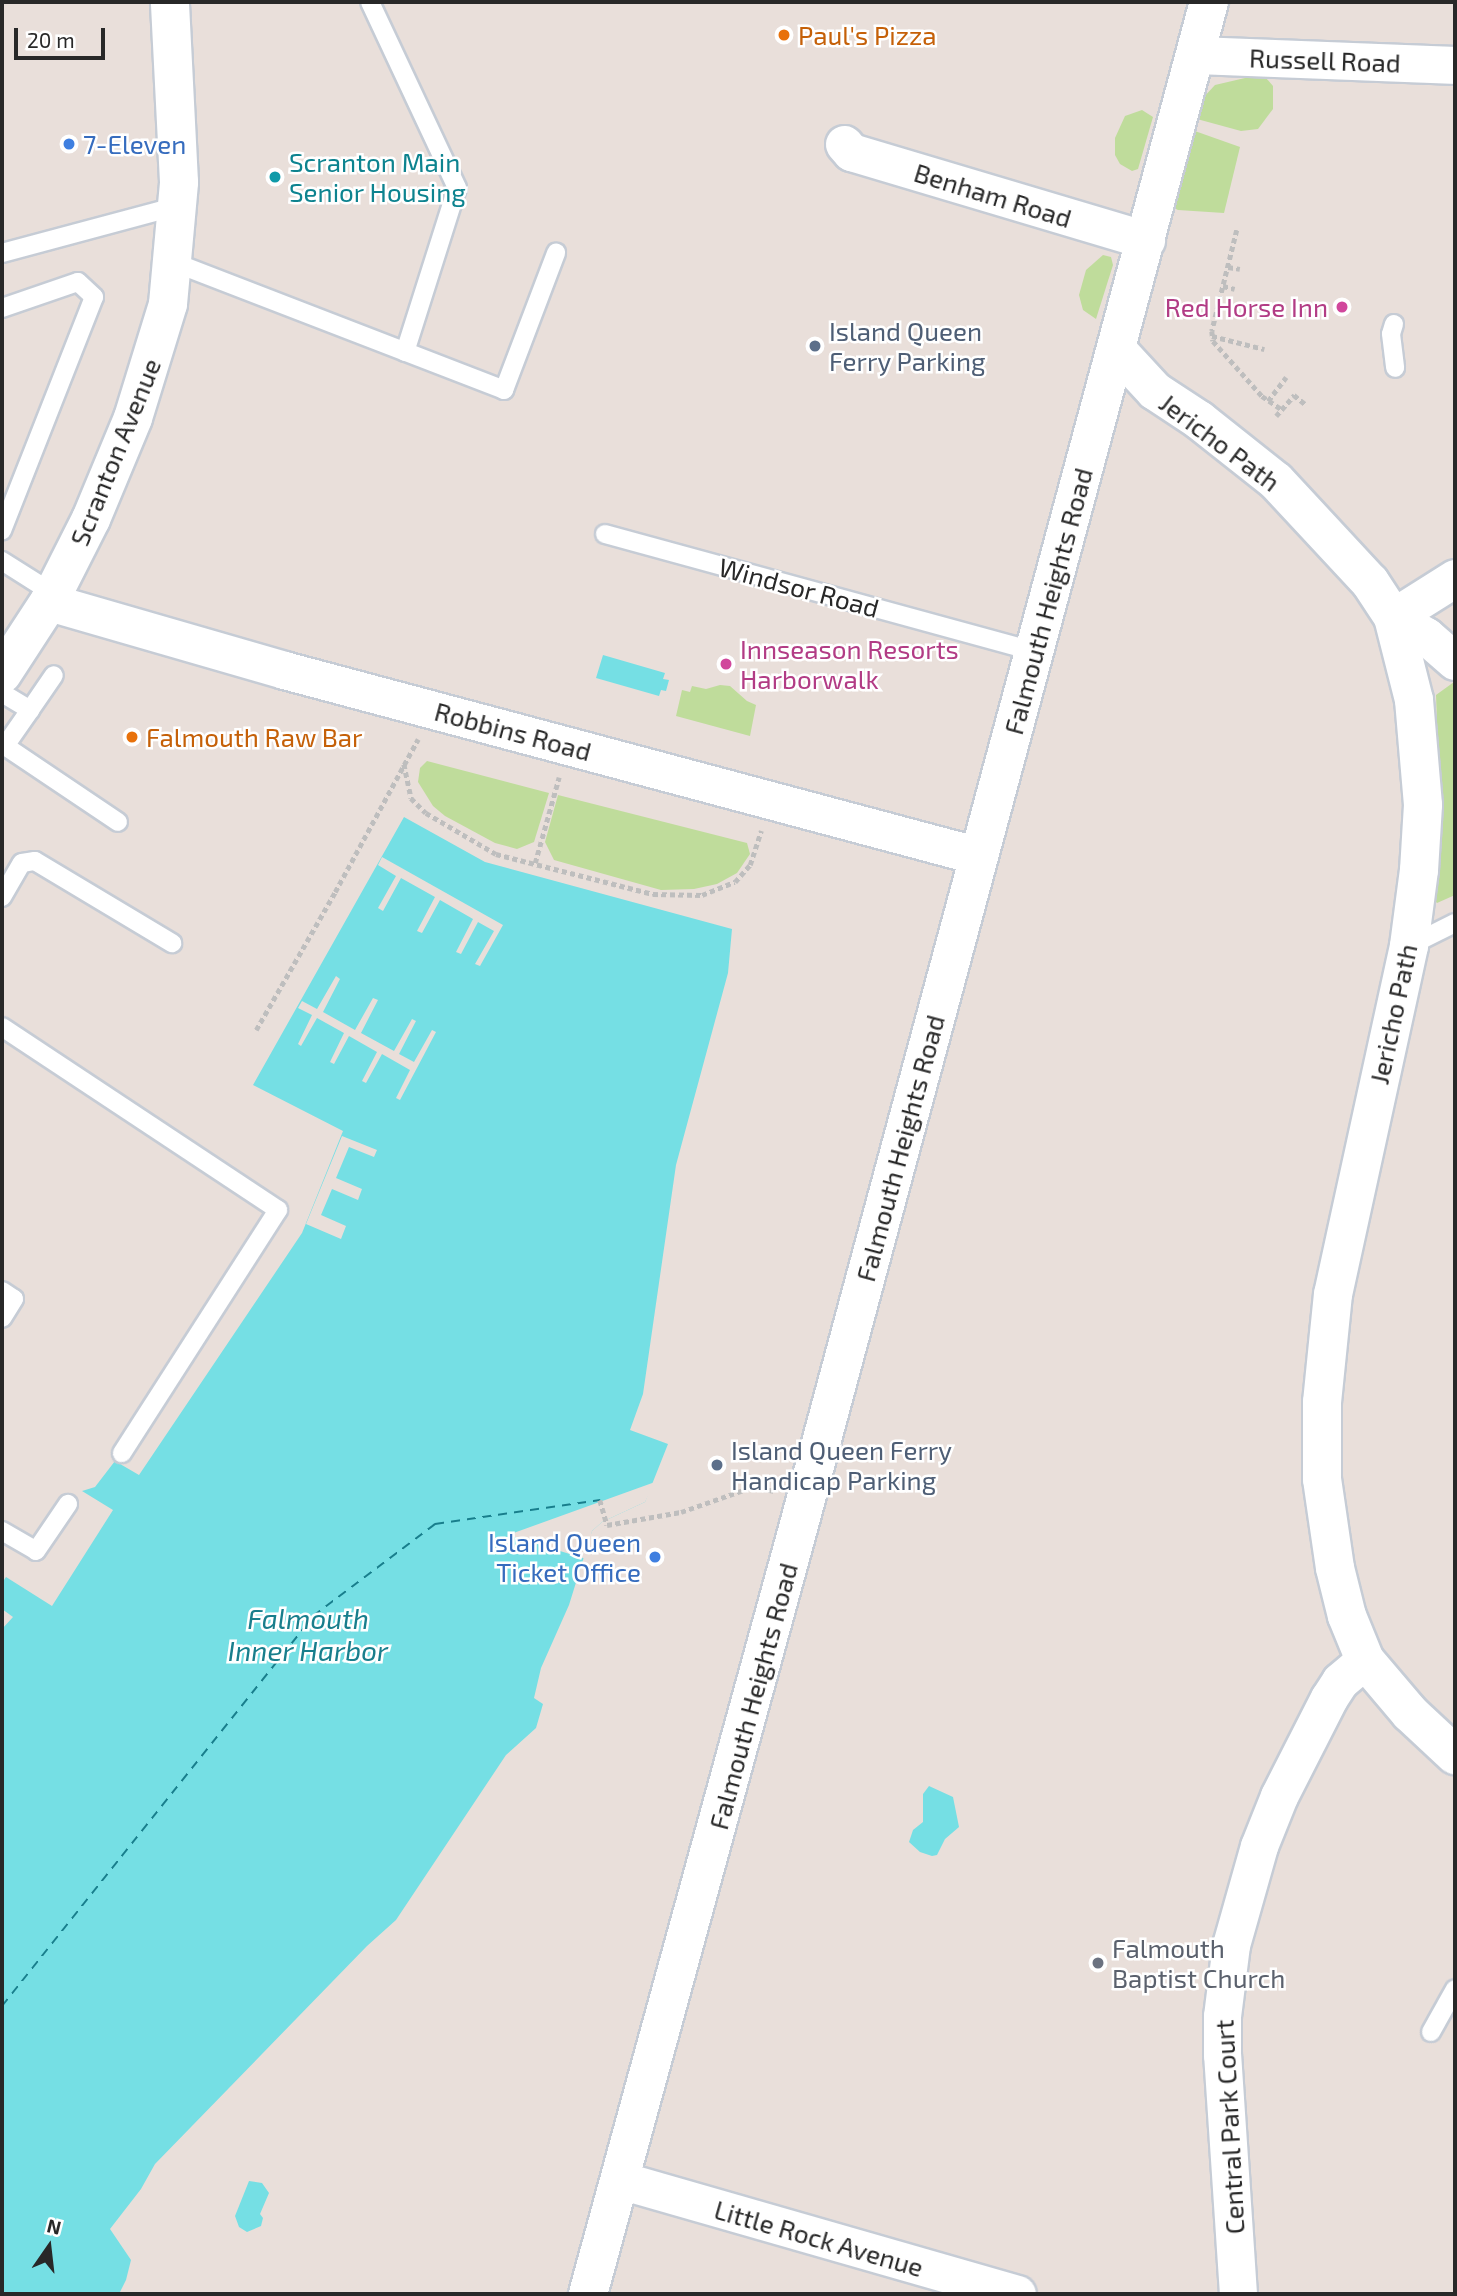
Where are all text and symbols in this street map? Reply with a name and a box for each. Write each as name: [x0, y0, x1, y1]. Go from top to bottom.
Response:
scale bar: [18, 14, 108, 58]
place label: Paul's Pizza: [798, 19, 937, 51]
text: 20 m: [27, 27, 75, 52]
marker: Paul's Pizza: [776, 27, 792, 43]
street label: Russell Road: [1248, 42, 1402, 78]
place label: 7-Eleven: [83, 128, 186, 160]
marker: 7-Eleven: [61, 136, 77, 152]
place label: Scranton Main Senior Housing: [289, 146, 466, 208]
street label: Benham Road: [910, 156, 1076, 234]
marker: Scranton Main Senior Housing: [267, 169, 283, 185]
place label: Red Horse Inn: [1165, 291, 1328, 323]
marker: Red Horse Inn: [1334, 299, 1350, 315]
place label: Island Queen Ferry Parking: [829, 315, 986, 376]
marker: Island Queen Ferry Parking: [807, 338, 823, 354]
street label: Scranton Avenue: [63, 354, 167, 550]
street label: Jericho Path: [1154, 387, 1286, 497]
street label: Falmouth Heights Road: [997, 464, 1099, 738]
street label: Windsor Road: [715, 551, 883, 623]
place label: Innseason Resorts Harborwalk: [740, 633, 959, 694]
marker: Innseason Resorts Harborwalk: [718, 656, 734, 672]
street label: Robbins Road: [431, 695, 595, 767]
place label: Falmouth Raw Bar: [146, 721, 363, 753]
marker: Falmouth Raw Bar: [124, 729, 140, 745]
street label: Jericho Path: [1363, 941, 1423, 1087]
street label: Falmouth Heights Road: [849, 1011, 951, 1285]
place label: Island Queen Ferry Handicap Parking: [731, 1434, 952, 1496]
marker: Island Queen Ferry Handicap Parking: [709, 1457, 725, 1473]
place label: Island Queen Ticket Office: [488, 1526, 641, 1588]
marker: Island Queen Ticket Office: [647, 1549, 663, 1565]
street label: Falmouth Heights Road: [702, 1559, 804, 1833]
water label: Falmouth Inner Harbor: [228, 1601, 388, 1667]
place label: Falmouth Baptist Church: [1112, 1932, 1285, 1994]
marker: Falmouth Baptist Church: [1090, 1955, 1106, 1971]
street label: Central Park Court: [1208, 2018, 1250, 2236]
street label: Little Rock Avenue: [711, 2193, 927, 2283]
north arrow: [14, 2212, 84, 2282]
text: N: [45, 2213, 64, 2239]

